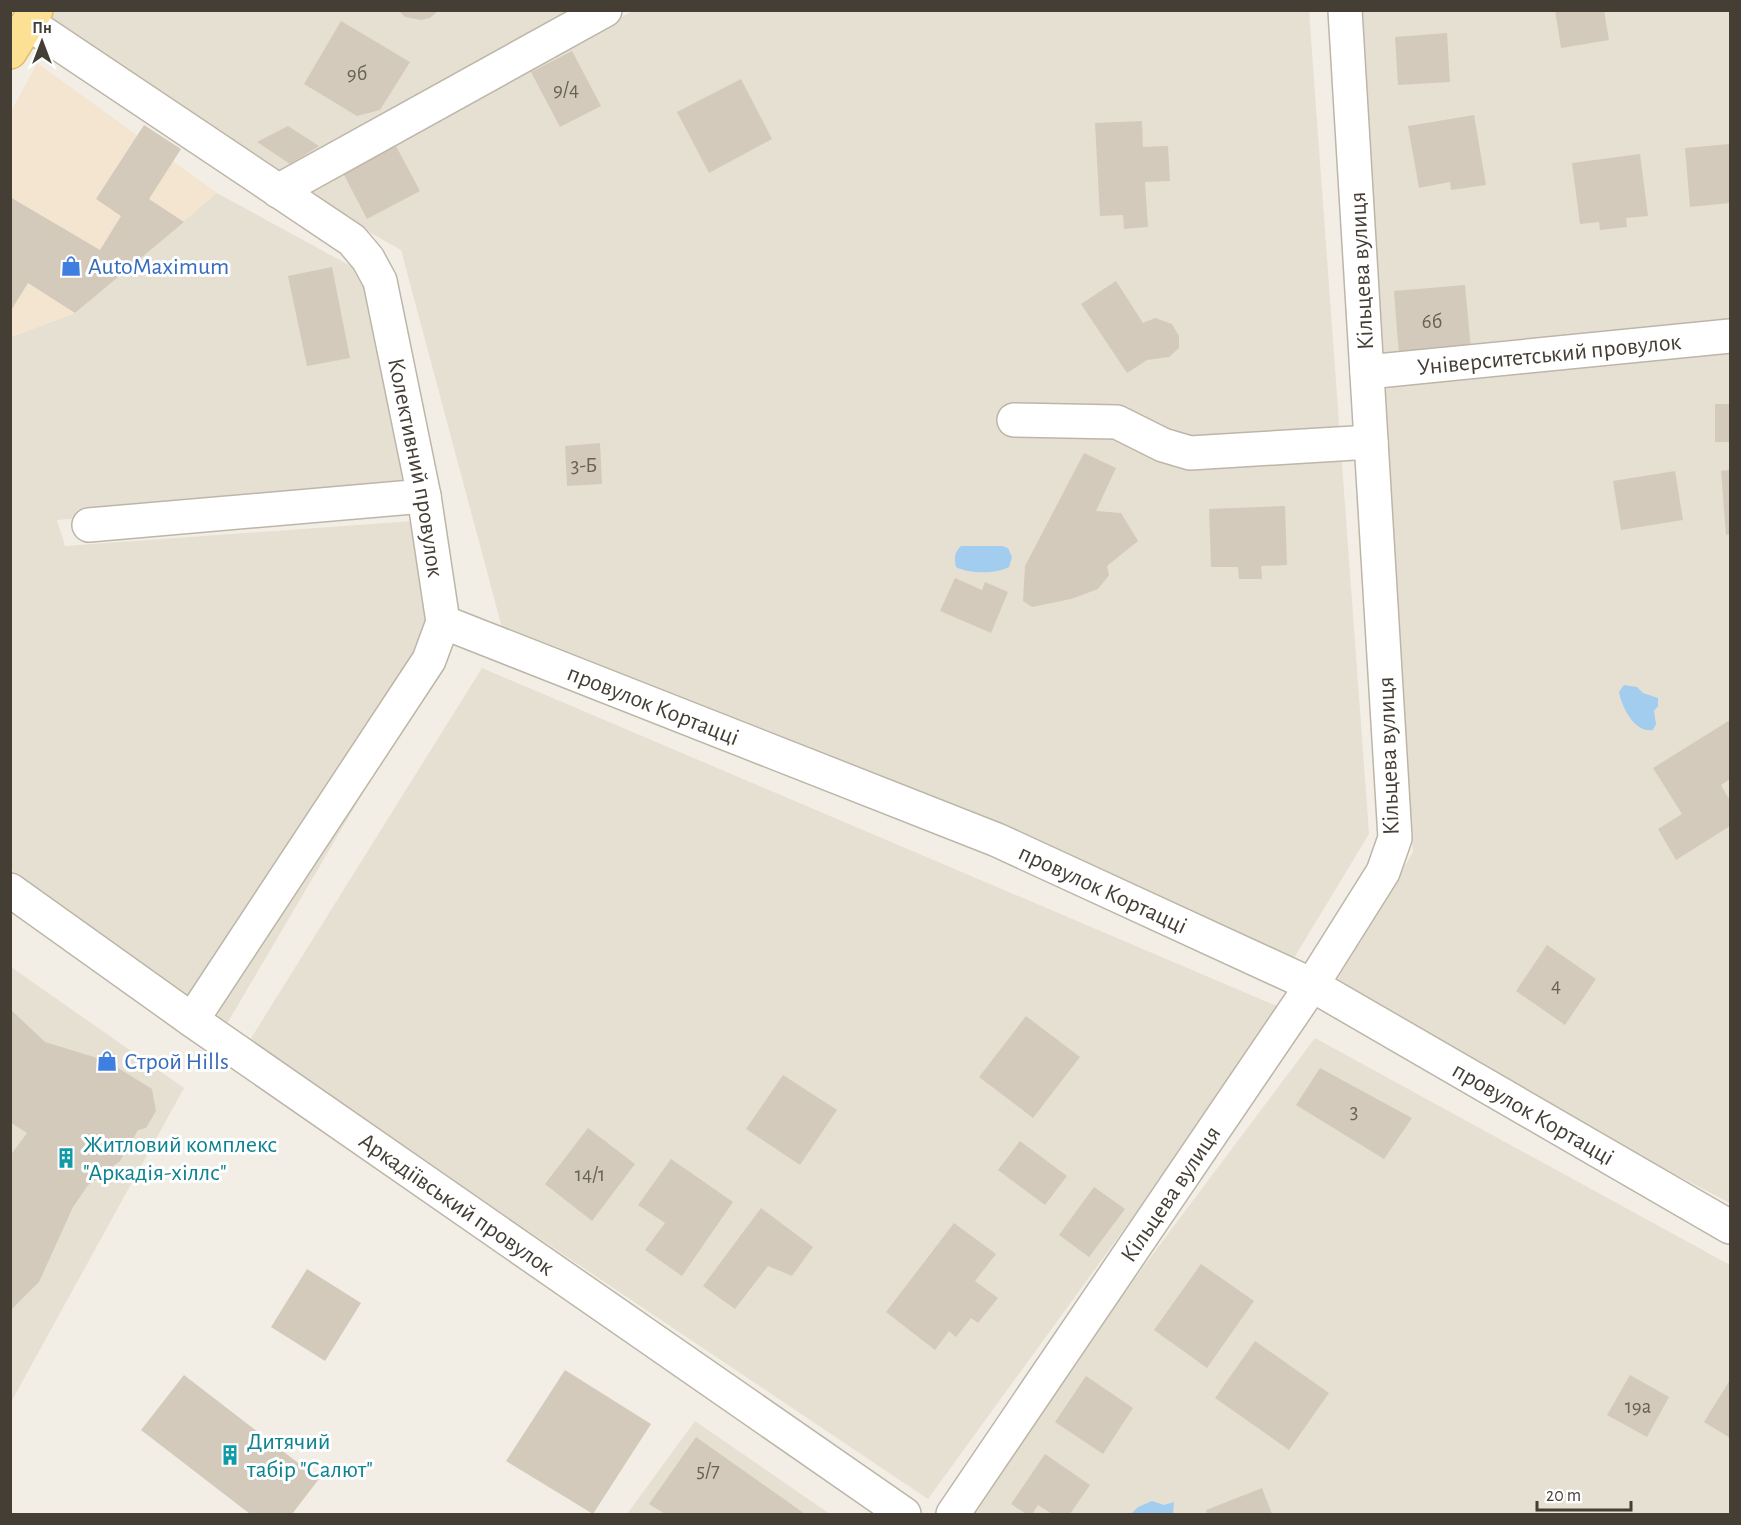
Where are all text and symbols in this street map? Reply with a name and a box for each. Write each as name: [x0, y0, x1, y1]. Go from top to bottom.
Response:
north arrow: [12, 12, 72, 72]
text: Пн: [32, 20, 52, 36]
house number: 9б: [347, 63, 367, 84]
house number: 9/4: [553, 79, 579, 100]
street label: Кільцева вулиця: [1346, 191, 1378, 351]
shop icon: AutoMaximum: [59, 254, 83, 278]
place label: AutoMaximum: [88, 255, 229, 279]
house number: 6б: [1422, 311, 1442, 332]
street label: Університетський провулок: [1416, 330, 1682, 380]
street label: Колективний провулок: [383, 356, 447, 579]
house number: 3-Б: [571, 455, 597, 476]
street label: провулок Кортацці: [564, 661, 742, 750]
street label: Кільцева вулиця: [1374, 676, 1404, 836]
street label: провулок Кортацці: [1015, 841, 1190, 939]
house number: 4: [1551, 975, 1561, 996]
shop icon: Строй Hills: [95, 1049, 119, 1073]
place label: Строй Hills: [124, 1050, 229, 1074]
street label: провулок Кортацці: [1448, 1058, 1618, 1170]
house number: 3: [1350, 1101, 1358, 1122]
street label: Кільцева вулиця: [1117, 1122, 1226, 1267]
street label: Аркадіївський провулок: [354, 1129, 558, 1280]
place label: Житловий комплекс "Аркадія-хіллс": [83, 1133, 277, 1185]
building icon: Житловий комплекс "Аркадія-хіллс": [54, 1146, 78, 1170]
house number: 14/1: [575, 1164, 605, 1185]
house number: 19а: [1625, 1396, 1652, 1417]
place label: Дитячий табір "Салют": [246, 1430, 373, 1482]
building icon: Дитячий табір "Салют": [218, 1443, 242, 1467]
house number: 5/7: [696, 1460, 720, 1481]
scale bar: [1537, 1474, 1632, 1512]
text: 20 m: [1546, 1487, 1581, 1505]

